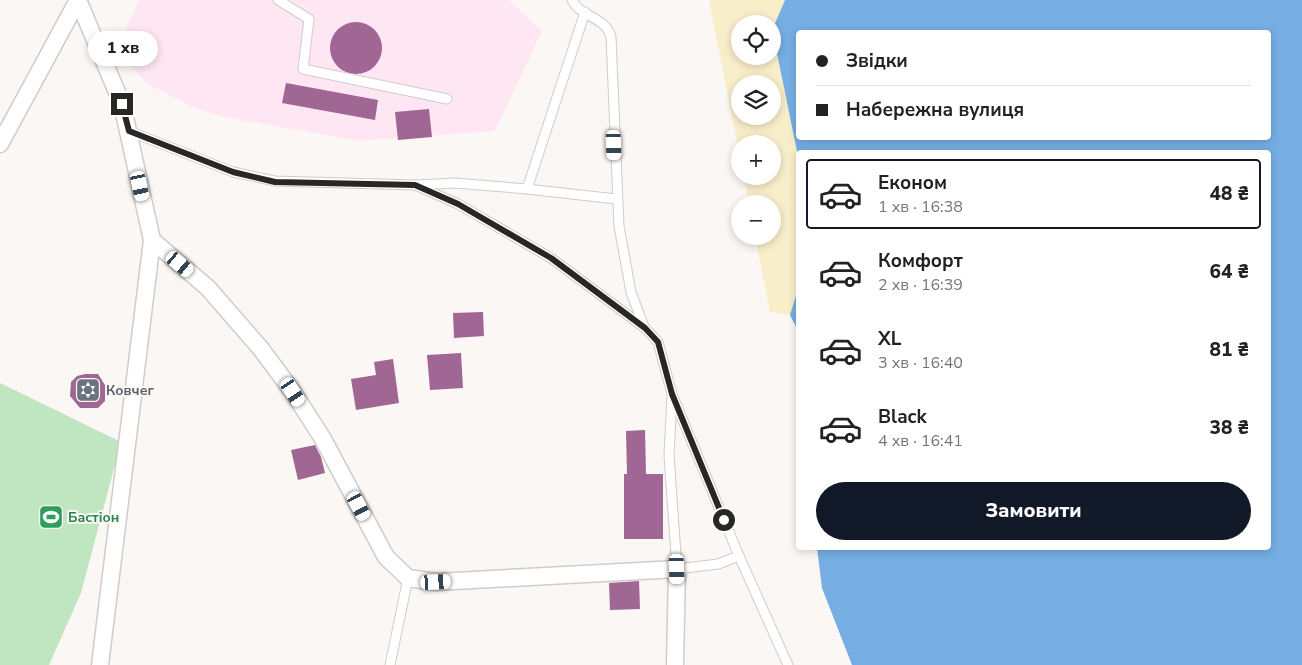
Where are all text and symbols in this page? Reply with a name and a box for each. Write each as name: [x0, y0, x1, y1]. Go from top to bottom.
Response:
map controls: [731, 15, 781, 245]
button: locate: [731, 15, 781, 65]
callout: 1 хв: [87, 32, 157, 66]
text: 1 хв: [107, 37, 139, 59]
text: Звідки: [846, 48, 908, 74]
button: layers: [731, 75, 781, 125]
route end: [111, 93, 133, 115]
text: Набережна вулиця: [846, 97, 1024, 123]
car: [605, 130, 622, 160]
button: +: [731, 135, 781, 185]
car: [129, 170, 150, 202]
text: Економ: [878, 170, 947, 196]
icon: car: [818, 172, 863, 217]
text: 48 ₴: [1210, 181, 1249, 207]
button: −: [731, 195, 781, 245]
text: 1 хв · 16:38: [878, 196, 963, 218]
text: Комфорт: [878, 248, 963, 274]
car: [163, 249, 196, 279]
icon: car: [818, 250, 863, 295]
text: 64 ₴: [1210, 259, 1249, 285]
text: 2 хв · 16:39: [878, 274, 963, 296]
text: XL: [878, 326, 901, 352]
icon: car: [818, 328, 863, 373]
text: 81 ₴: [1210, 337, 1249, 363]
text: 3 хв · 16:40: [878, 352, 963, 374]
car: [278, 375, 307, 409]
synagogue icon: Ковчег: [75, 377, 101, 403]
place label: Ковчег: [106, 381, 154, 400]
text: Black: [878, 404, 927, 430]
icon: car: [818, 406, 863, 451]
text: 38 ₴: [1210, 415, 1249, 441]
text: 4 хв · 16:41: [878, 430, 963, 452]
button: Замовити: [816, 482, 1251, 540]
car: [345, 489, 372, 523]
sports icon: Бастіон: [38, 504, 64, 530]
place label: Бастіон: [68, 508, 119, 527]
route start: [713, 509, 735, 531]
car: [668, 554, 685, 584]
car: [420, 574, 451, 590]

